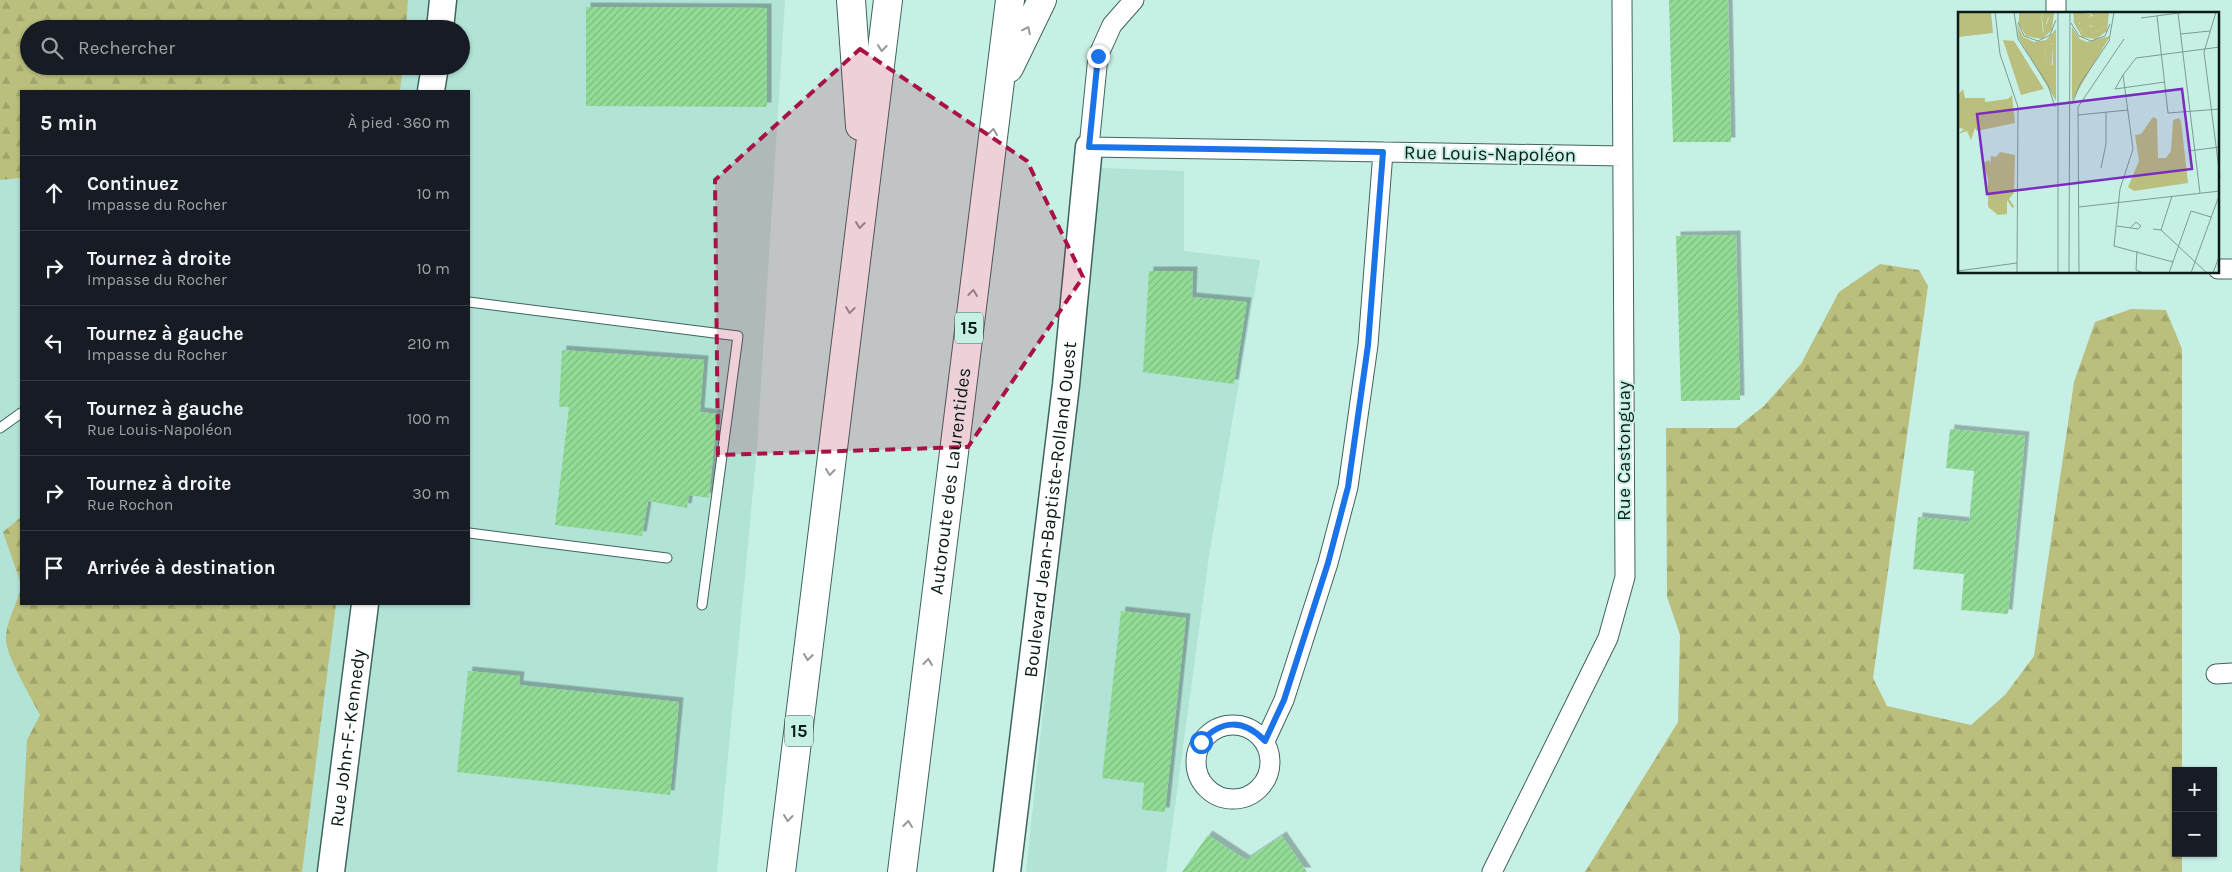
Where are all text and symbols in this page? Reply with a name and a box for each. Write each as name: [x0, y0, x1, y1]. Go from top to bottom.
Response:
inset map: [1958, 12, 2220, 274]
search box: [20, 20, 470, 75]
one-way arrow: [1021, 26, 1032, 35]
icon: search: [38, 34, 66, 62]
text: Rechercher: [78, 37, 175, 59]
one-way arrow: [877, 45, 888, 53]
route end: [1087, 45, 1110, 68]
text: 5 min: [40, 111, 97, 135]
text: À pied · 360 m: [348, 113, 450, 132]
one-way arrow: [987, 127, 998, 135]
street label: Rue Louis-Napoléon: [1404, 141, 1576, 167]
text: Continuez: [87, 173, 179, 195]
icon: ahead: [40, 179, 68, 207]
text: 10 m: [416, 184, 450, 203]
text: Impasse du Rocher: [87, 195, 227, 214]
one-way arrow: [855, 221, 866, 229]
text: Tournez à droite: [87, 248, 231, 270]
icon: right: [40, 254, 68, 282]
text: 10 m: [416, 259, 450, 278]
text: Impasse du Rocher: [87, 270, 227, 289]
one-way arrow: [967, 288, 978, 296]
one-way arrow: [845, 307, 856, 315]
road number: 15: [955, 312, 983, 343]
text: Tournez à gauche: [87, 323, 244, 345]
icon: left: [40, 329, 68, 357]
text: 210 m: [407, 334, 450, 353]
street label: Boulevard Jean-Baptiste-Rolland Ouest: [1020, 341, 1081, 679]
text: Impasse du Rocher: [87, 345, 227, 364]
street label: Autoroute des Laurentides: [925, 366, 975, 596]
street label: Rue Castonguay: [1613, 381, 1635, 521]
text: Tournez à gauche: [87, 398, 244, 420]
icon: left: [40, 404, 68, 432]
text: 100 m: [407, 409, 450, 428]
text: Rue Louis-Napoléon: [87, 420, 232, 439]
one-way arrow: [825, 468, 836, 476]
text: Tournez à droite: [87, 473, 231, 495]
icon: right: [40, 479, 68, 507]
text: 30 m: [412, 484, 450, 503]
text: Rue Rochon: [87, 495, 173, 514]
icon: arrive: [40, 554, 68, 582]
text: Arrivée à destination: [87, 557, 276, 579]
street label: Rue John-F.-Kennedy: [326, 648, 370, 828]
one-way arrow: [803, 653, 814, 661]
one-way arrow: [922, 658, 933, 666]
road number: 15: [785, 716, 813, 746]
route start: [1190, 731, 1213, 754]
map controls: [2172, 767, 2217, 857]
button: +: [2172, 767, 2217, 812]
button: −: [2172, 812, 2217, 857]
one-way arrow: [783, 814, 794, 822]
one-way arrow: [902, 819, 913, 827]

